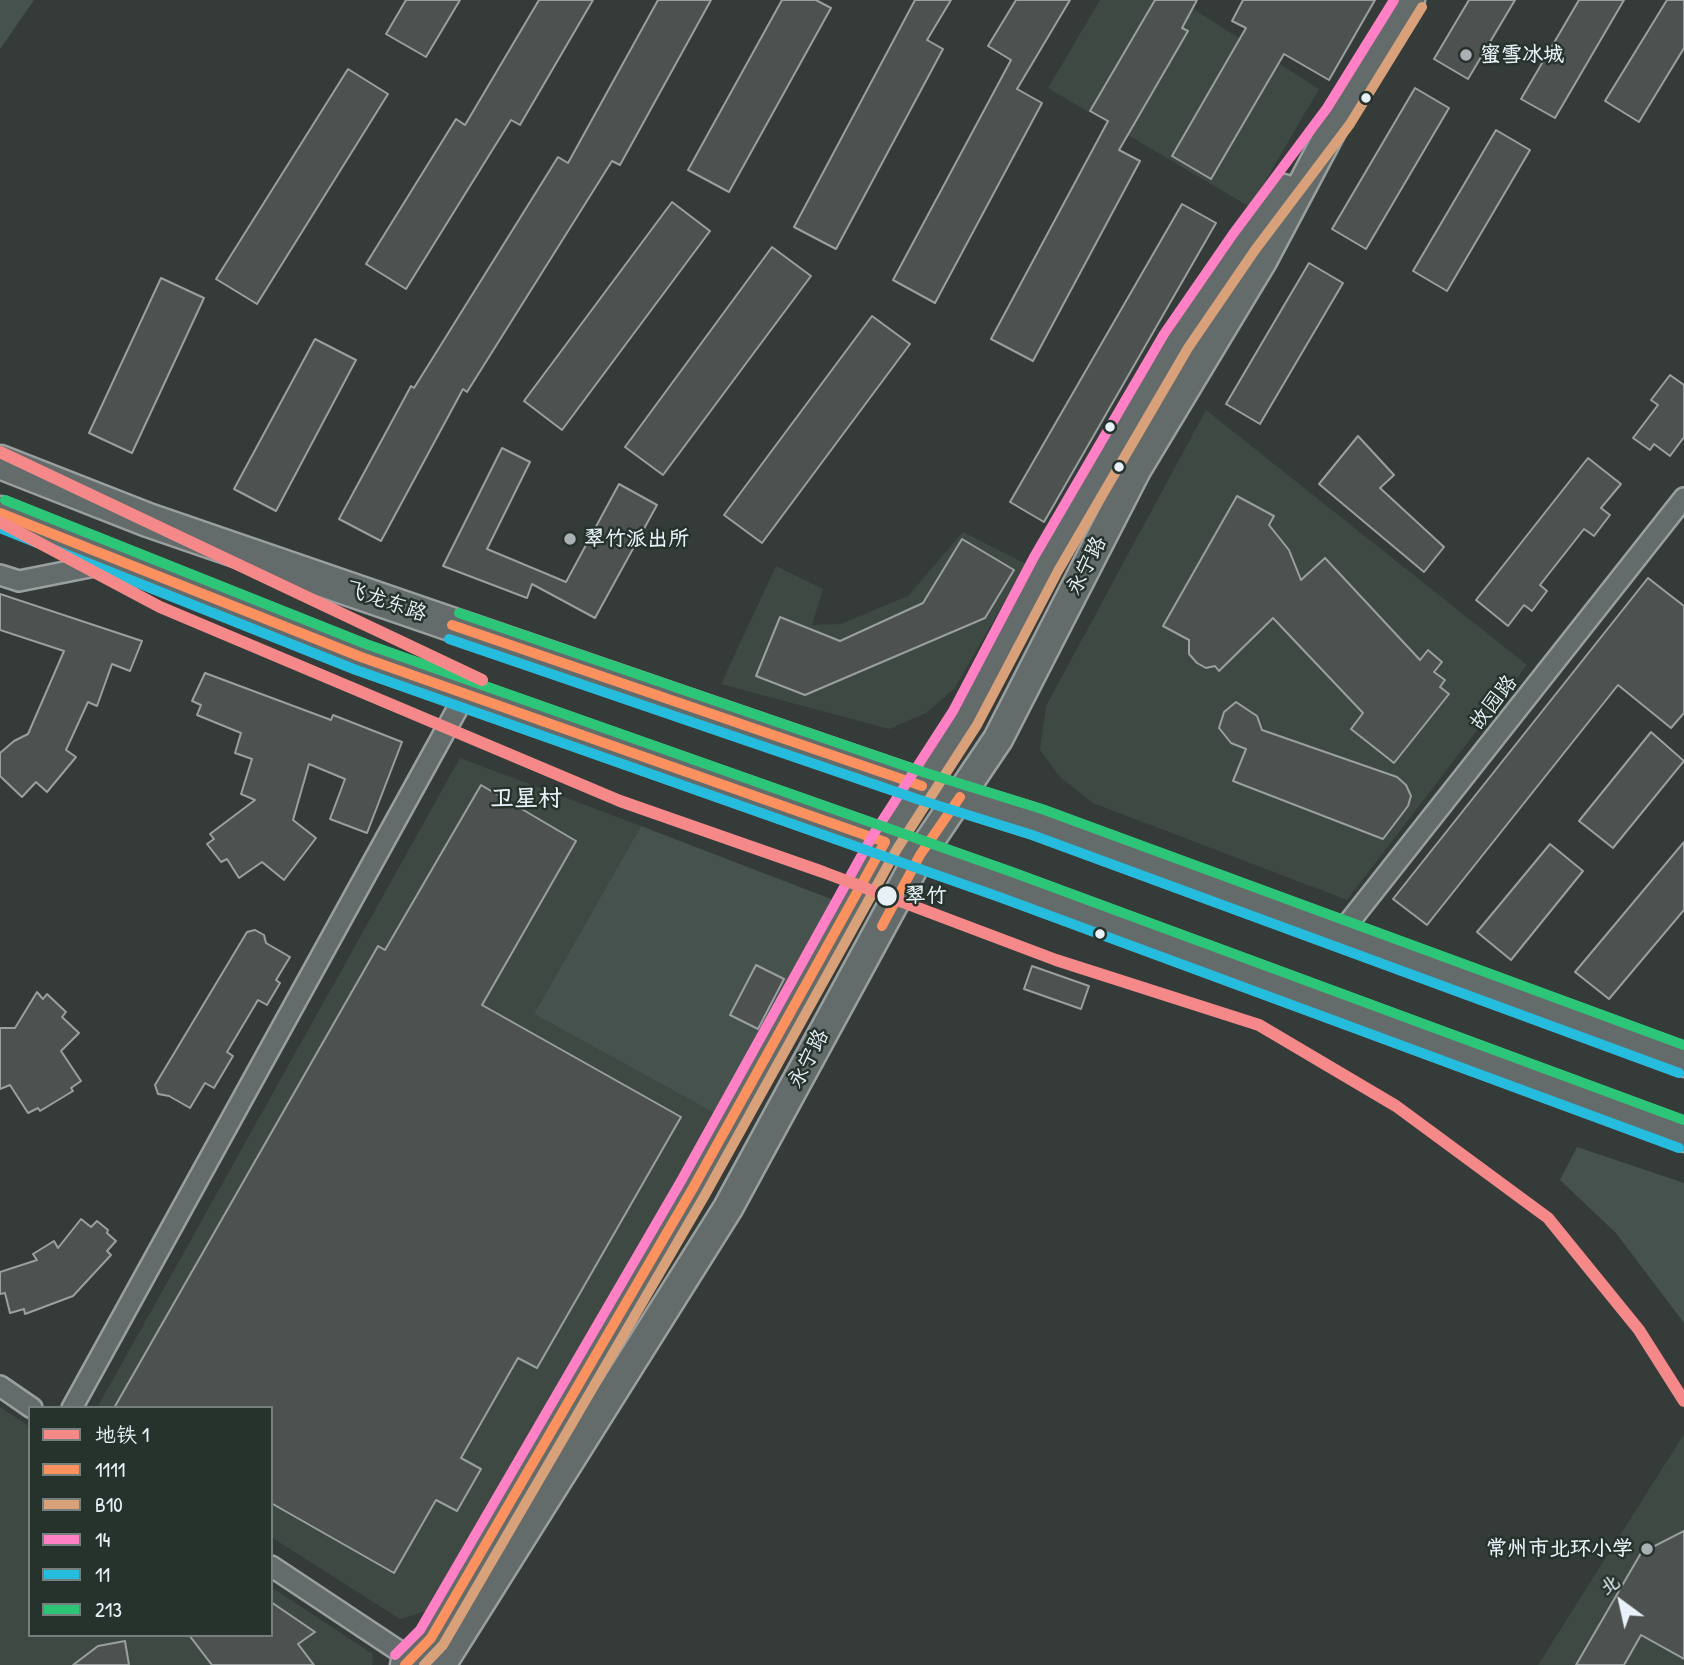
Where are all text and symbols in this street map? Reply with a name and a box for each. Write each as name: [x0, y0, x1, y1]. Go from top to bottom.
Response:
place label: 蜜雪冰城: [1480, 42, 1564, 68]
marker: 蜜雪冰城: [1458, 47, 1474, 63]
unlabelled marker: [1359, 91, 1373, 105]
unlabelled marker: [1103, 420, 1117, 434]
unlabelled marker: [1112, 460, 1126, 474]
place label: 翠竹派出所: [584, 526, 689, 552]
marker: 翠竹派出所: [562, 531, 578, 547]
street label: 永宁路: [1061, 532, 1113, 600]
street label: 飞龙东路: [342, 576, 430, 628]
street label: 故园路: [1465, 670, 1523, 736]
district label: 卫星村: [490, 786, 562, 814]
place label: 翠竹: [905, 883, 947, 909]
marker: 翠竹: [875, 884, 899, 908]
unlabelled marker: [1093, 927, 1107, 941]
street label: 永宁路: [783, 1025, 835, 1093]
legend: [28, 1406, 273, 1637]
text: 地铁 1: [95, 1420, 149, 1449]
text: 1111: [95, 1455, 126, 1484]
text: B10: [95, 1490, 123, 1519]
text: 14: [95, 1525, 111, 1554]
place label: 常州市北环小学: [1486, 1536, 1633, 1562]
marker: 常州市北环小学: [1639, 1541, 1655, 1557]
text: 11: [95, 1560, 110, 1589]
north arrow: [1586, 1567, 1656, 1637]
text: 北: [1595, 1568, 1625, 1600]
text: 213: [95, 1595, 122, 1624]

